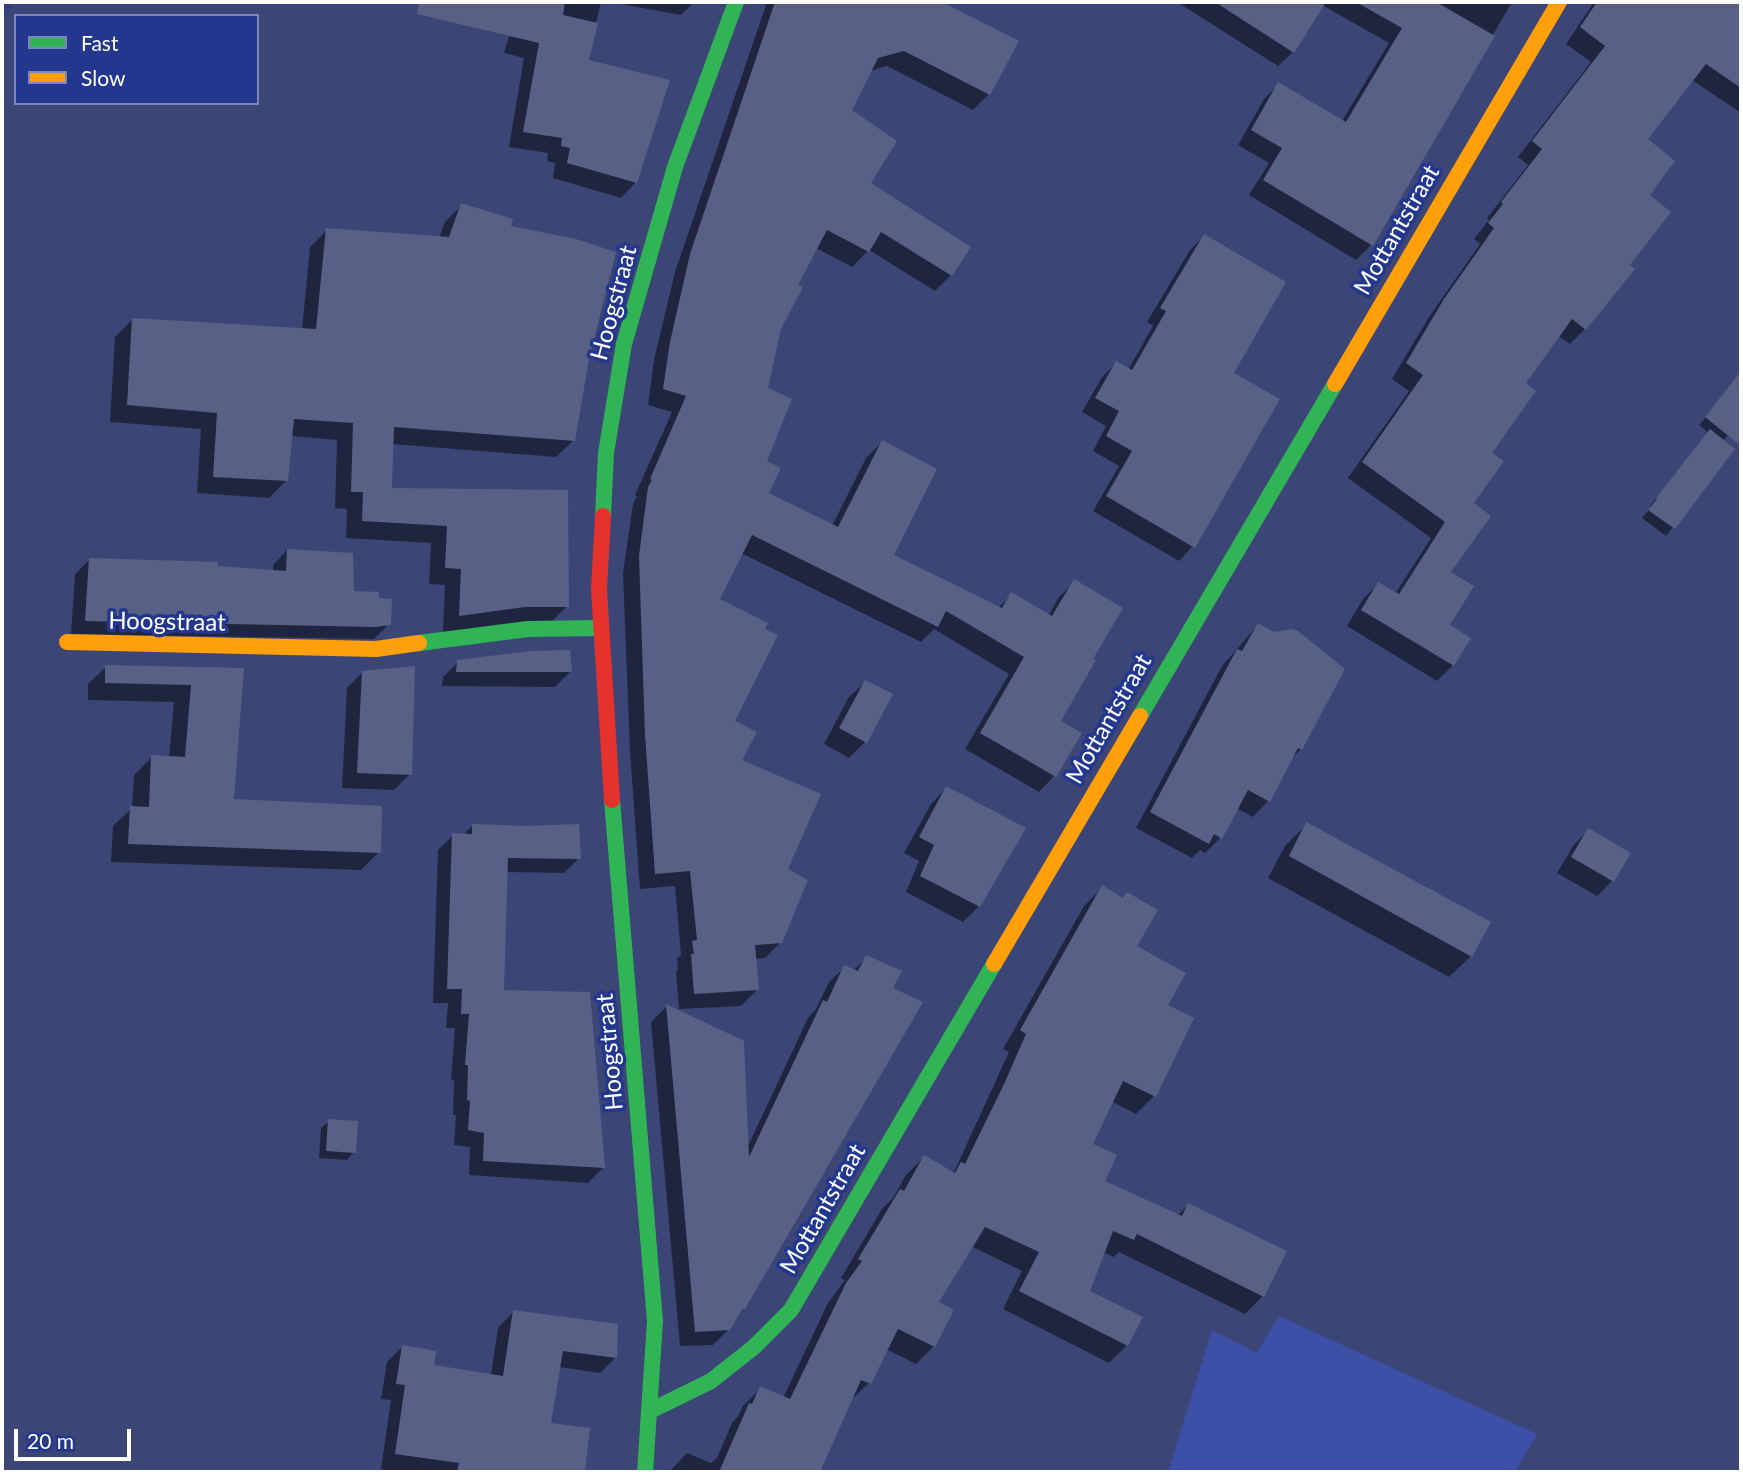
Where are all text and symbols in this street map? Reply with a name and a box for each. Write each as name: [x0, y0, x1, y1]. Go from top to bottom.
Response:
legend: [14, 14, 259, 105]
text: Fast: [81, 30, 118, 55]
text: Slow: [81, 65, 125, 90]
street label: Mottantstraat: [1348, 160, 1446, 300]
street label: Hoogstraat: [585, 243, 643, 363]
street label: Hoogstraat: [108, 607, 226, 637]
street label: Mottantstraat: [1060, 649, 1158, 789]
street label: Hoogstraat: [591, 992, 629, 1112]
street label: Mottantstraat: [774, 1139, 872, 1279]
scale bar: [18, 1414, 135, 1458]
text: 20 m: [27, 1428, 74, 1453]

